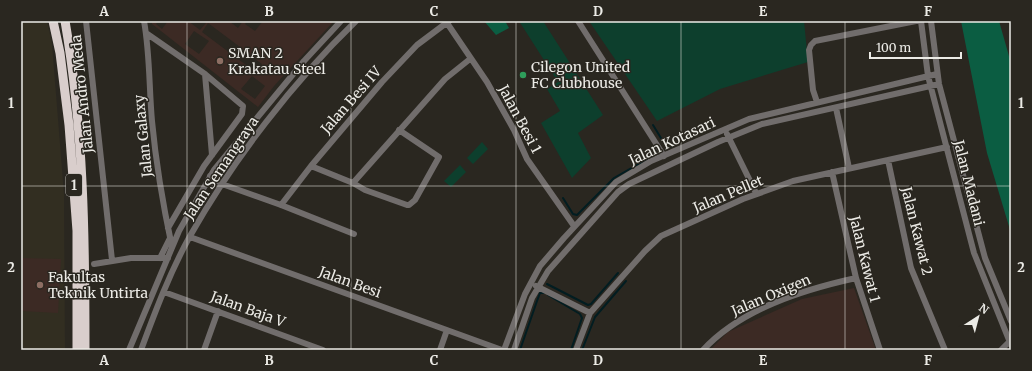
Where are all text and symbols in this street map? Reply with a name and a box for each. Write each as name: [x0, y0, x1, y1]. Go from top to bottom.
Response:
text: A: [98, 3, 109, 20]
text: B: [264, 3, 274, 20]
text: C: [430, 3, 439, 20]
text: D: [593, 3, 603, 20]
text: E: [759, 3, 768, 20]
text: F: [924, 3, 932, 20]
street label: Jalan Andro Meda: [67, 33, 97, 155]
scale bar: [870, 34, 961, 60]
text: 100 m: [876, 40, 911, 55]
place label: SMAN 2 Krakatau Steel: [228, 44, 326, 78]
marker: SMAN 2 Krakatau Steel: [215, 56, 225, 66]
place label: Cilegon United FC Clubhouse: [531, 58, 631, 92]
street label: Jalan Besi IV: [316, 62, 386, 138]
marker: Cilegon United FC Clubhouse: [518, 70, 528, 80]
street label: Jalan Besi 1: [494, 81, 546, 156]
street label: Jalan Galaxy: [130, 93, 156, 179]
text: 1: [8, 95, 14, 112]
text: 1: [1018, 95, 1024, 112]
street label: Jalan Semangraya: [179, 113, 262, 224]
street label: Jalan Kotasari: [625, 113, 719, 169]
street label: Jalan Madani: [949, 137, 989, 228]
street label: Jalan Pellet: [689, 171, 766, 217]
road number: 1: [66, 174, 82, 196]
street label: Jalan Kawat 2: [897, 184, 937, 277]
street label: Jalan Kawat 1: [845, 213, 884, 304]
text: 2: [7, 259, 15, 276]
text: 2: [1017, 259, 1025, 276]
street label: Jalan Besi: [315, 262, 384, 302]
place label: Fakultas Teknik Untirta: [48, 268, 149, 302]
street label: Jalan Oxigen: [728, 270, 813, 320]
marker: Fakultas Teknik Untirta: [35, 280, 45, 290]
street label: Jalan Baja V: [207, 287, 288, 331]
north arrow: [958, 297, 998, 337]
text: N: [976, 301, 992, 317]
text: A: [98, 352, 109, 369]
text: B: [264, 352, 274, 369]
text: C: [430, 352, 439, 369]
text: D: [593, 352, 603, 369]
text: E: [759, 352, 768, 369]
text: F: [924, 352, 932, 369]

